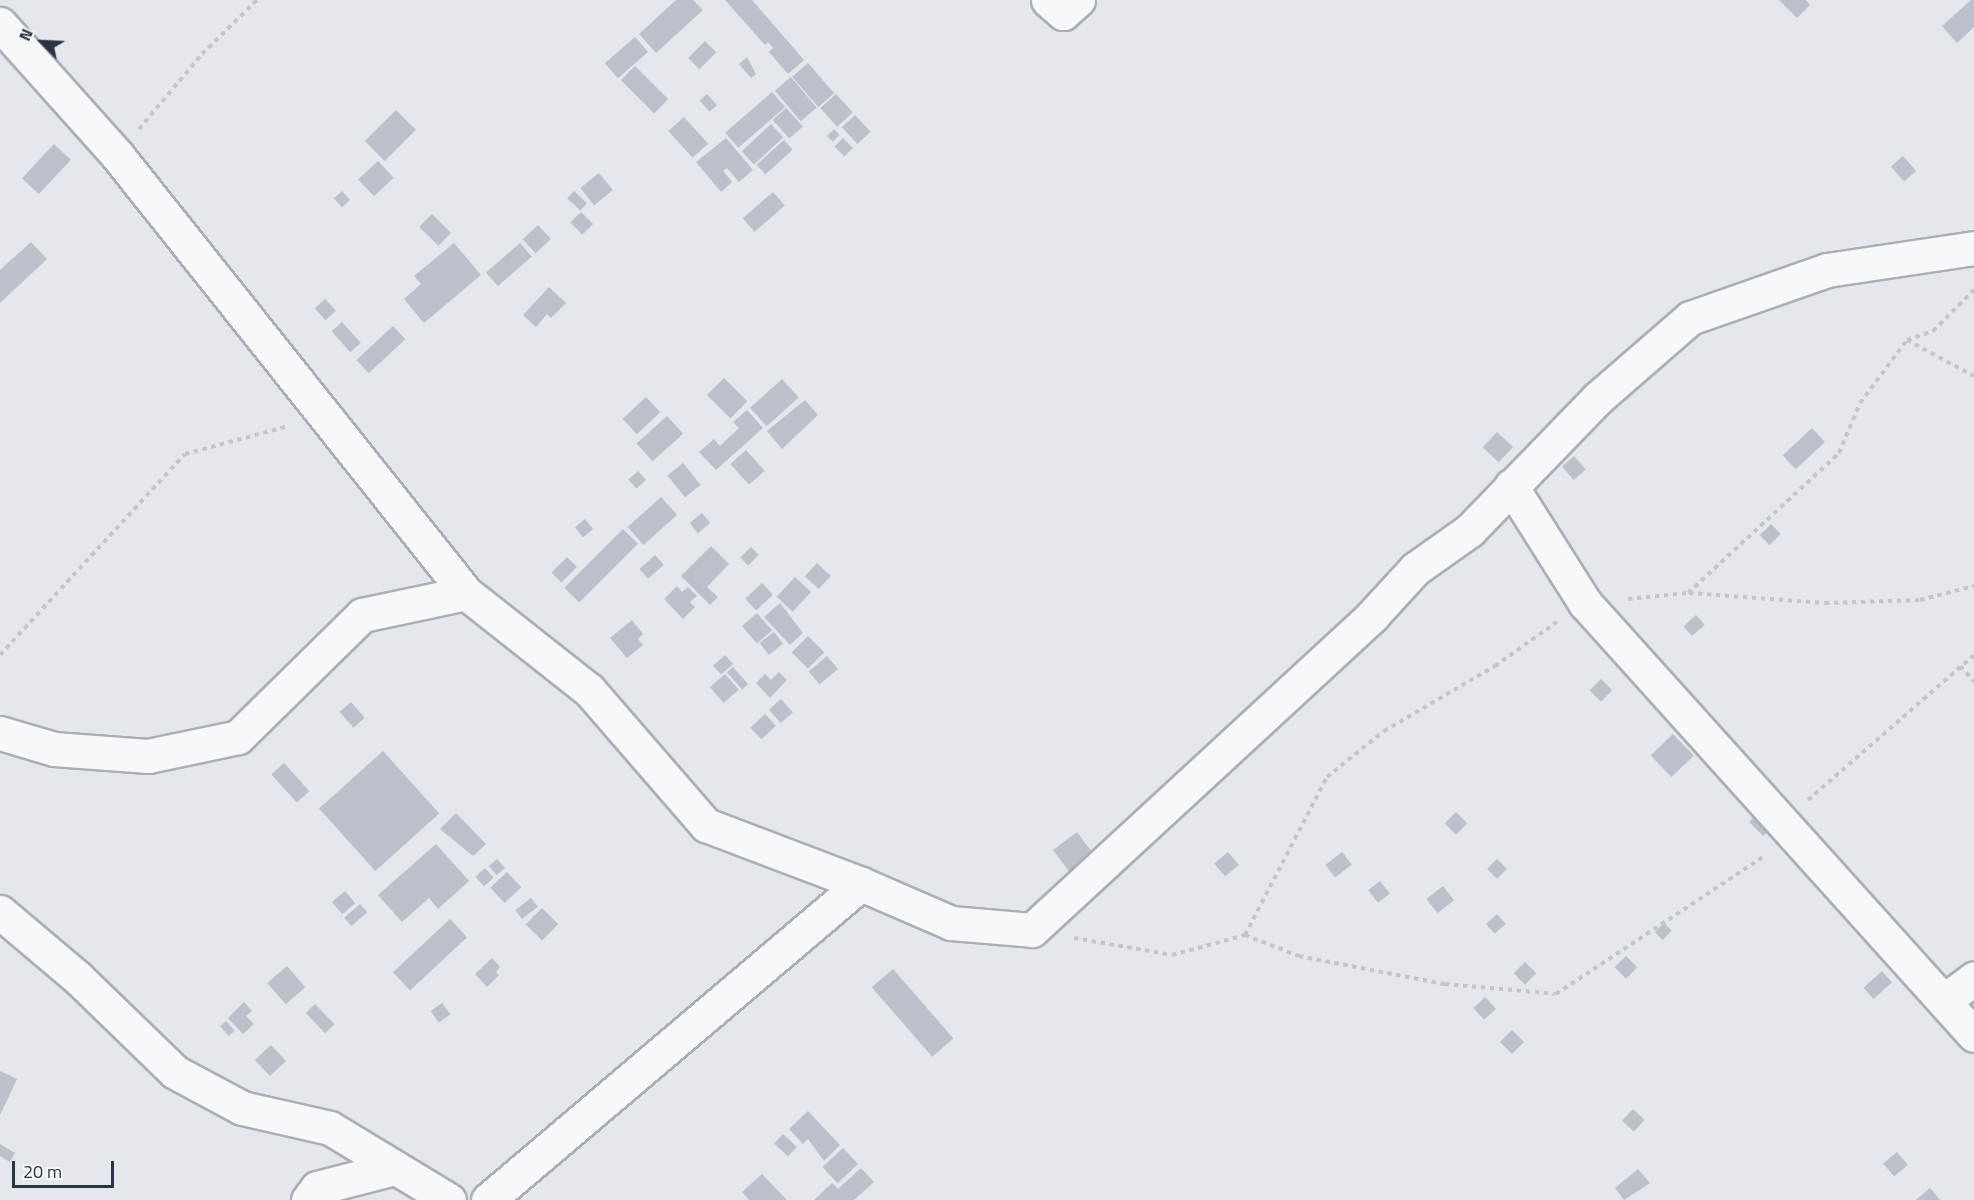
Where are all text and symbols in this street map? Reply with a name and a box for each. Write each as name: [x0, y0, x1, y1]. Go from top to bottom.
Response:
north arrow: [12, 12, 72, 72]
text: N: [12, 25, 39, 45]
scale bar: [15, 1149, 117, 1187]
text: 20 m: [23, 1158, 62, 1185]

